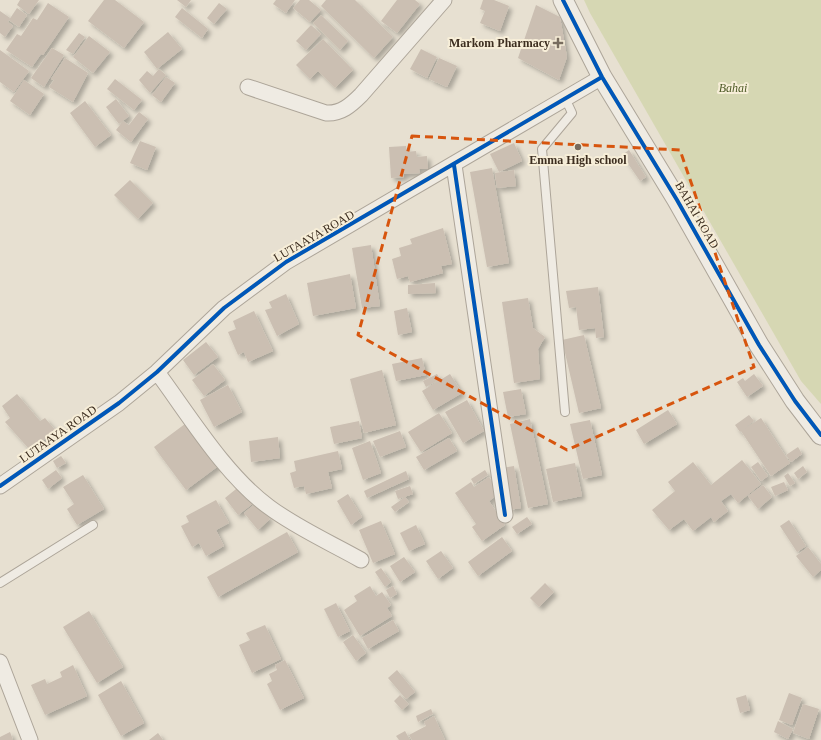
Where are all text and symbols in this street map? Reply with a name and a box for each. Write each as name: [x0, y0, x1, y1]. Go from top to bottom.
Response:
place label: Markom Pharmacy: [449, 36, 550, 50]
marker: Markom Pharmacy: [553, 38, 563, 48]
park label: Bahai: [719, 81, 747, 95]
marker: Emma High school: [573, 142, 583, 152]
place label: Emma High school: [529, 153, 627, 167]
street label: BAHAI ROAD: [672, 179, 722, 251]
street label: LUTAAYA ROAD: [271, 207, 357, 265]
street label: LUTAAYA ROAD: [17, 402, 100, 466]

